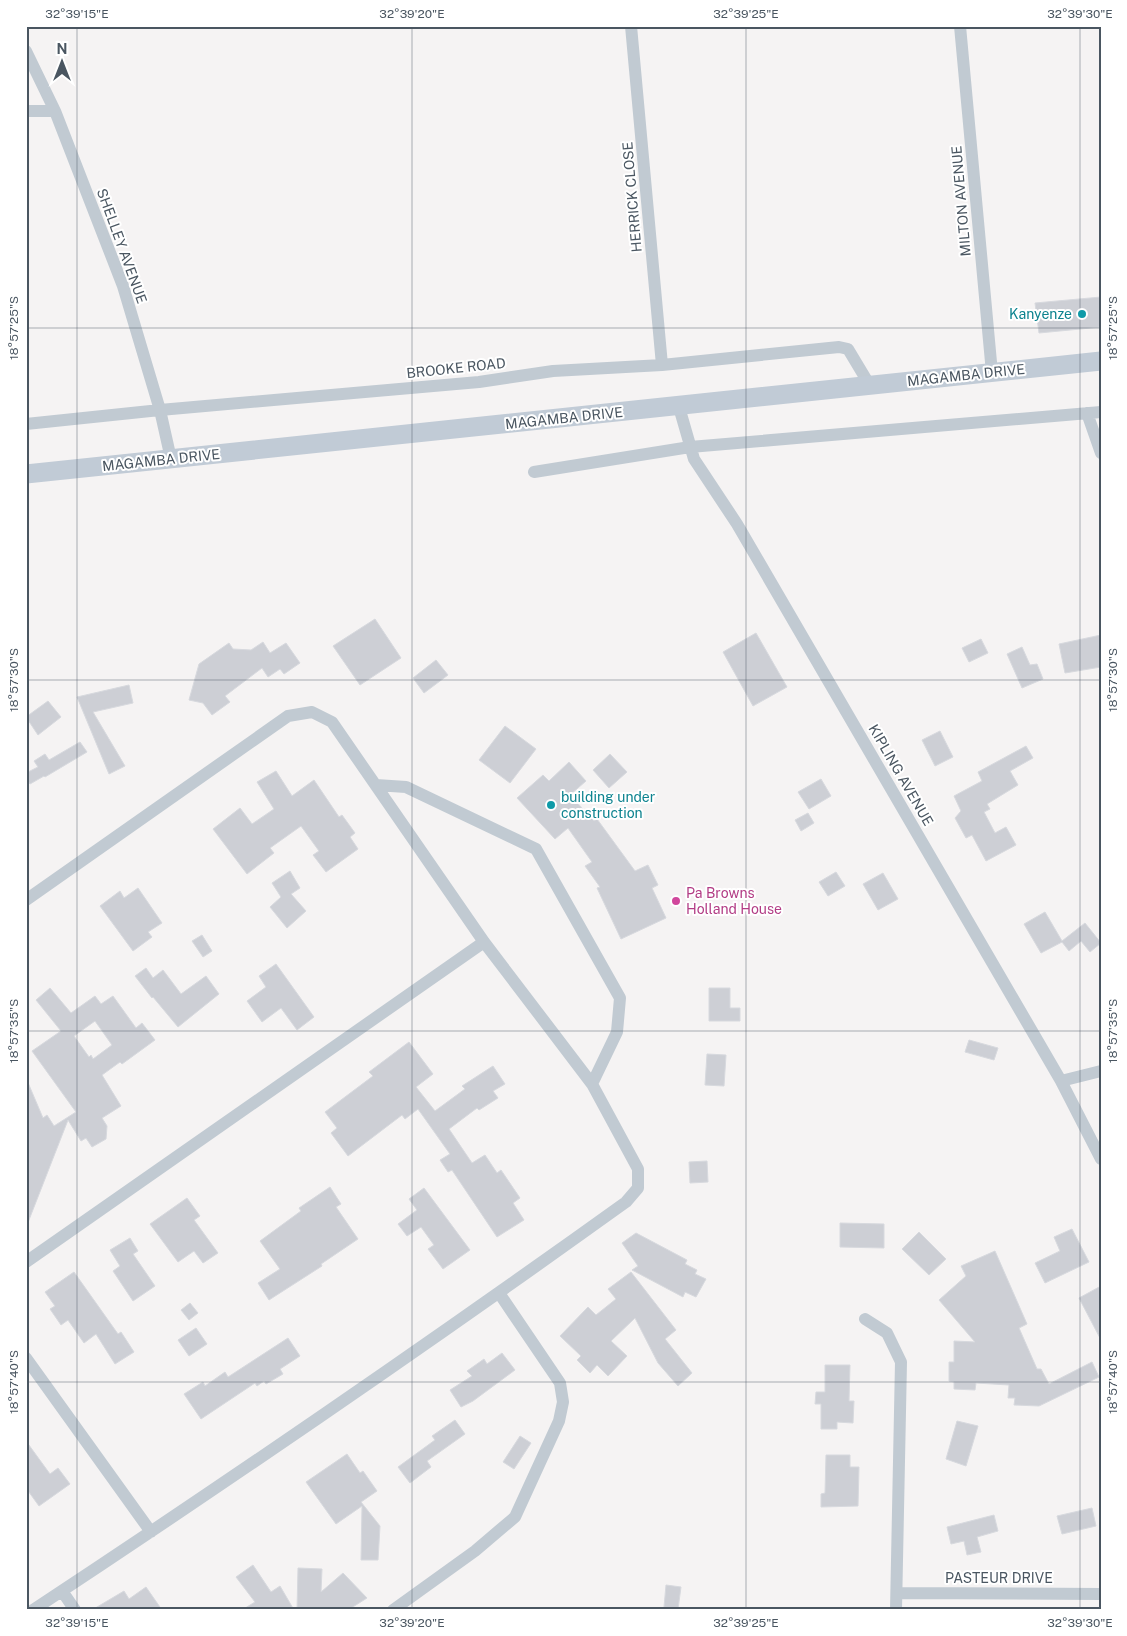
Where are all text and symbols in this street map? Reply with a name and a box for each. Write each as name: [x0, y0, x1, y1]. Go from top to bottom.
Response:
text: 32°39'15"E: [45, 7, 109, 21]
text: 32°39'20"E: [379, 7, 445, 21]
text: 32°39'25"E: [713, 7, 779, 21]
text: 32°39'30"E: [1047, 7, 1113, 21]
north arrow: [38, 38, 88, 88]
text: N: [57, 41, 67, 57]
street label: HERRICK CLOSE: [619, 141, 645, 253]
street label: MILTON AVENUE: [948, 145, 974, 257]
street label: SHELLEY AVENUE: [94, 186, 150, 306]
text: 18°57'25"S: [7, 296, 21, 360]
text: 18°57'25"S: [1106, 296, 1120, 360]
place label: Kanyenze: [1009, 306, 1072, 322]
marker: Kanyenze: [1076, 308, 1088, 320]
street label: BROOKE ROAD: [406, 355, 506, 381]
street label: MAGAMBA DRIVE: [906, 361, 1026, 389]
street label: MAGAMBA DRIVE: [504, 404, 624, 432]
street label: MAGAMBA DRIVE: [101, 446, 221, 474]
text: 18°57'30"S: [7, 648, 21, 712]
text: 18°57'30"S: [1106, 648, 1120, 712]
street label: KIPLING AVENUE: [866, 722, 936, 828]
place label: building under construction: [561, 789, 655, 821]
marker: building under construction: [545, 799, 557, 811]
place label: Pa Browns Holland House: [686, 885, 782, 917]
marker: Pa Browns Holland House: [670, 895, 682, 907]
text: 18°57'35"S: [7, 999, 21, 1063]
text: 18°57'35"S: [1106, 999, 1120, 1063]
text: 18°57'40"S: [7, 1350, 21, 1414]
text: 18°57'40"S: [1106, 1350, 1120, 1414]
street label: PASTEUR DRIVE: [945, 1570, 1053, 1586]
text: 32°39'15"E: [45, 1616, 109, 1630]
text: 32°39'20"E: [379, 1616, 445, 1630]
text: 32°39'25"E: [713, 1616, 779, 1630]
text: 32°39'30"E: [1047, 1616, 1113, 1630]

